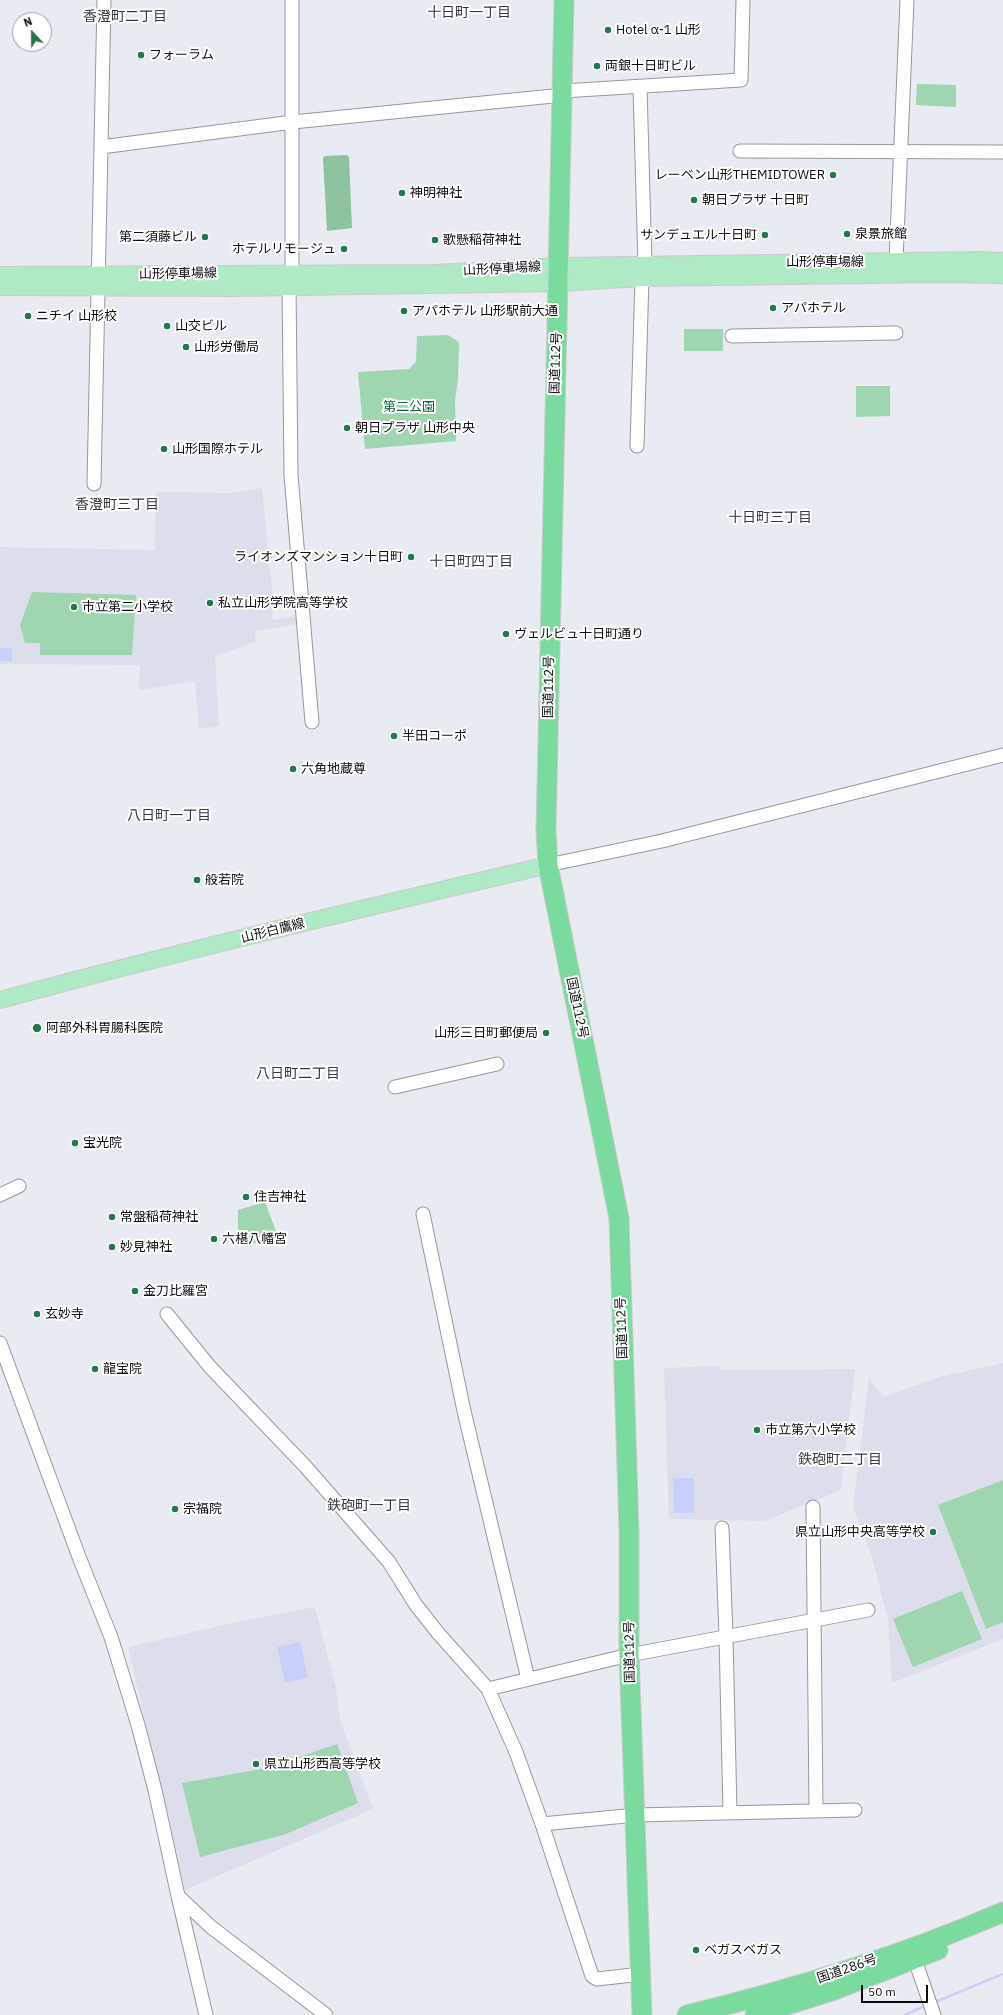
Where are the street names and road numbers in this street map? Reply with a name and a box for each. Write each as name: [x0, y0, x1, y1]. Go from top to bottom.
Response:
street label: 山形停車場線: [786, 254, 864, 270]
street label: 山形停車場線: [463, 259, 541, 279]
street label: 山形停車場線: [139, 266, 217, 282]
street label: 国道112号: [547, 332, 565, 394]
street label: 国道112号: [541, 656, 557, 718]
street label: 山形白鷹線: [240, 916, 306, 946]
street label: 国道112号: [563, 976, 591, 1040]
street label: 国道112号: [613, 1297, 631, 1359]
street label: 国道112号: [622, 1621, 638, 1683]
street label: 国道286号: [815, 1951, 879, 1987]

